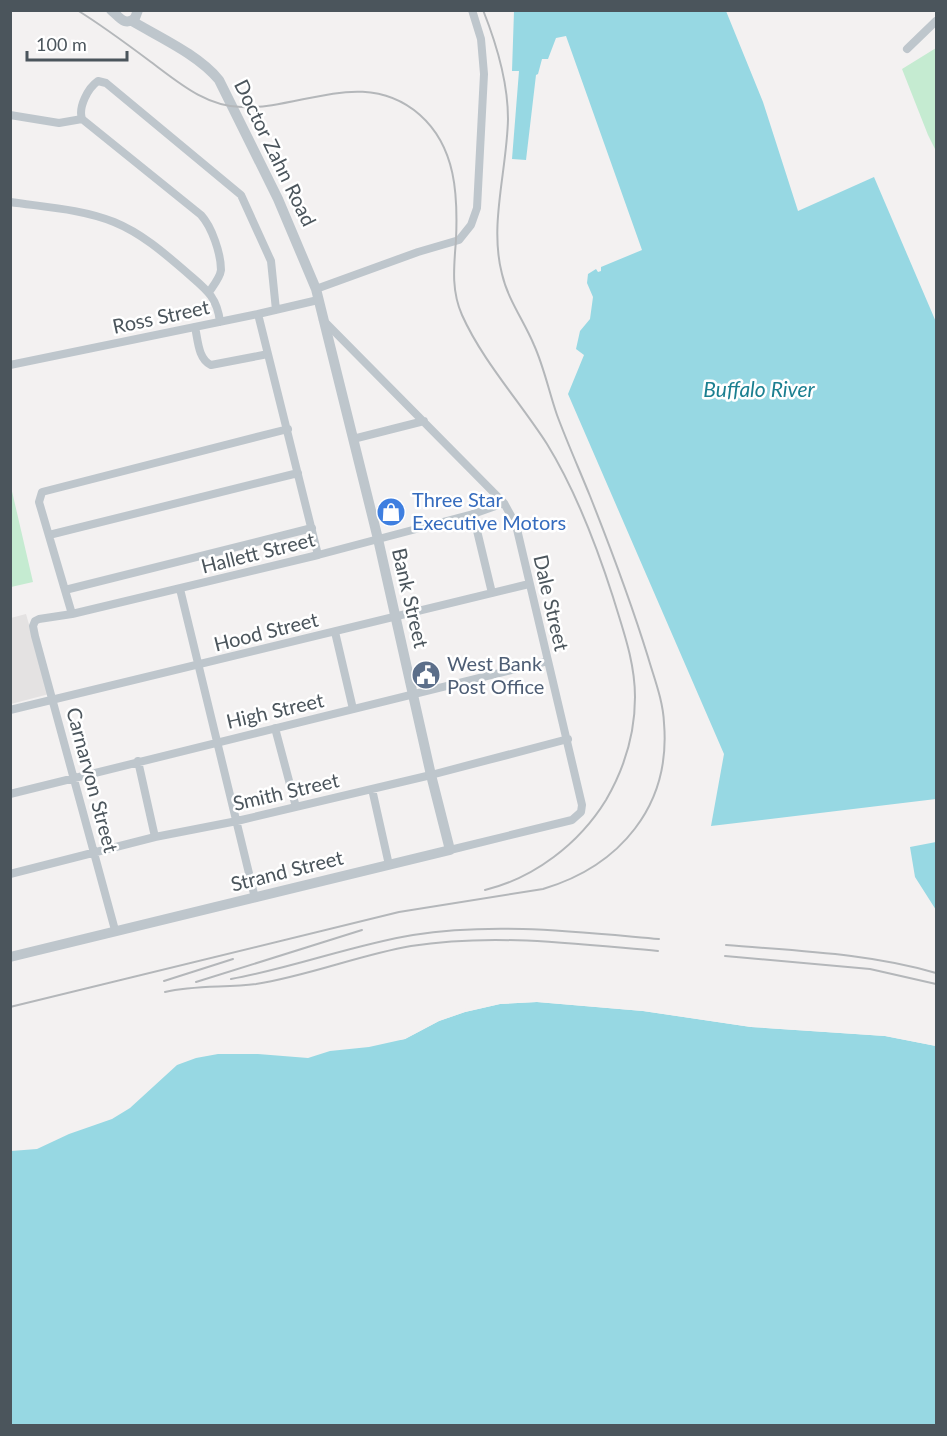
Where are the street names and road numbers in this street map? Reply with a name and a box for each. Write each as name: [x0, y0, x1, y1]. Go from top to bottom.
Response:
street label: Doctor Zahn Road: [230, 75, 322, 230]
street label: Ross Street: [110, 294, 211, 338]
street label: Hallett Street: [198, 526, 317, 578]
street label: Bank Street: [388, 545, 434, 650]
street label: Dale Street: [529, 552, 575, 653]
street label: Hood Street: [211, 606, 320, 656]
street label: High Street: [224, 687, 326, 733]
street label: Carnarvon Street: [62, 705, 124, 855]
street label: Smith Street: [230, 767, 341, 815]
street label: Strand Street: [228, 845, 345, 896]

